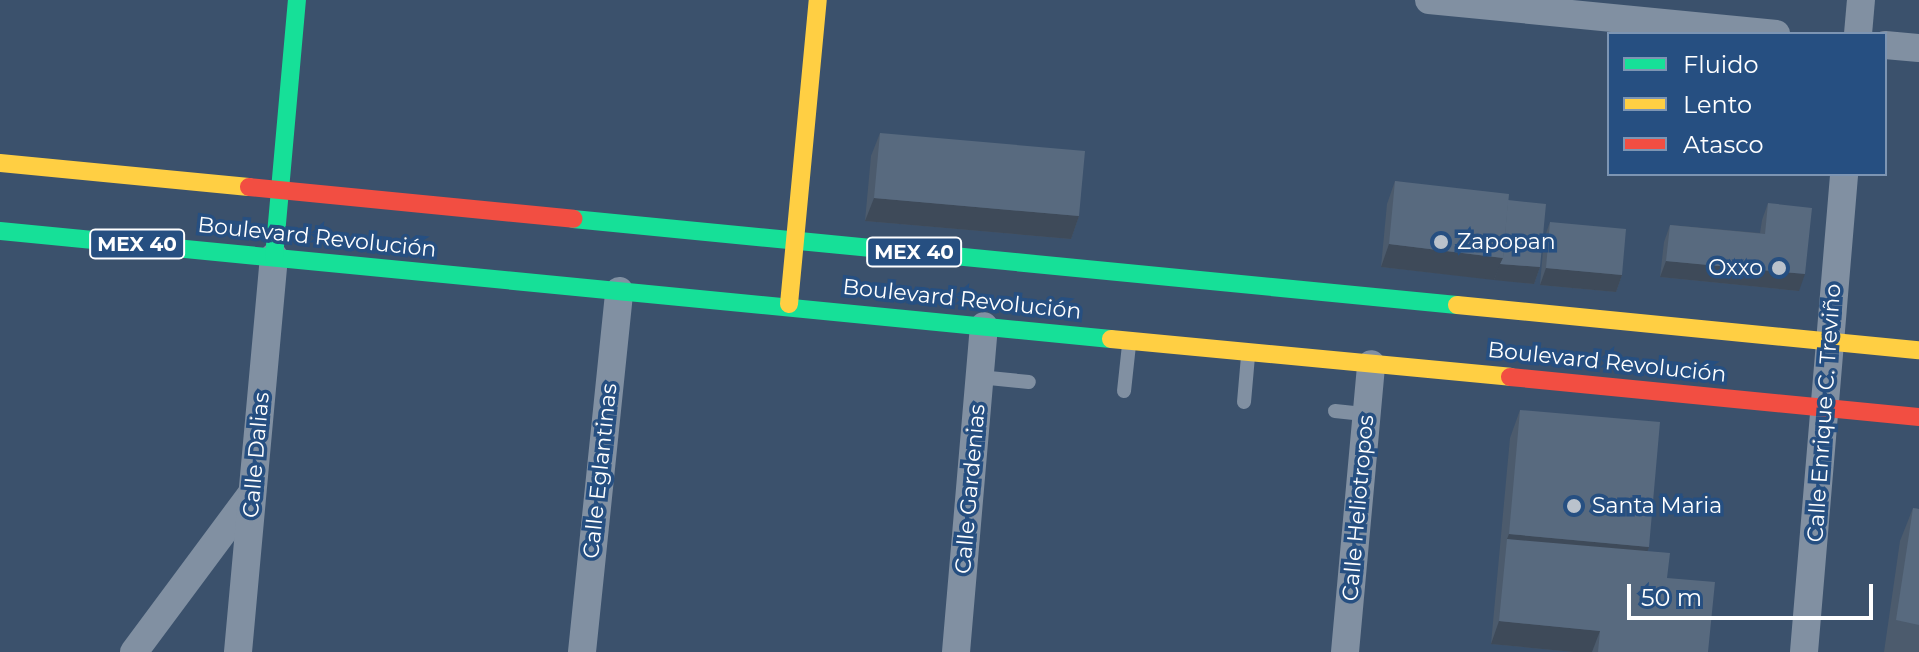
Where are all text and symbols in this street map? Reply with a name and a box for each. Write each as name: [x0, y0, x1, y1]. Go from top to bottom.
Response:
legend: [1607, 32, 1887, 176]
text: Fluido: [1683, 50, 1759, 79]
text: Lento: [1683, 90, 1752, 119]
text: Atasco: [1683, 130, 1764, 159]
street label: Boulevard Revolución: [196, 211, 438, 263]
road number: MEX 40: [89, 228, 185, 260]
place label: Zapopan: [1457, 229, 1556, 255]
marker: Zapopan: [1432, 233, 1450, 251]
road number: MEX 40: [866, 236, 962, 268]
place label: Oxxo: [1708, 255, 1763, 281]
marker: Oxxo: [1770, 259, 1788, 277]
street label: Boulevard Revolución: [841, 273, 1083, 325]
street label: Calle Enrique C. Treviño: [1802, 283, 1846, 543]
street label: Boulevard Revolución: [1486, 336, 1728, 388]
street label: Calle Eglantinas: [578, 382, 622, 560]
street label: Calle Dalias: [237, 391, 275, 519]
street label: Calle Gardenias: [949, 403, 991, 575]
street label: Calle Heliotropos: [1337, 414, 1379, 602]
place label: Santa Maria: [1592, 493, 1722, 519]
marker: Santa Maria: [1563, 495, 1585, 517]
scale bar: [1631, 568, 1877, 618]
text: 50 m: [1641, 583, 1702, 612]

